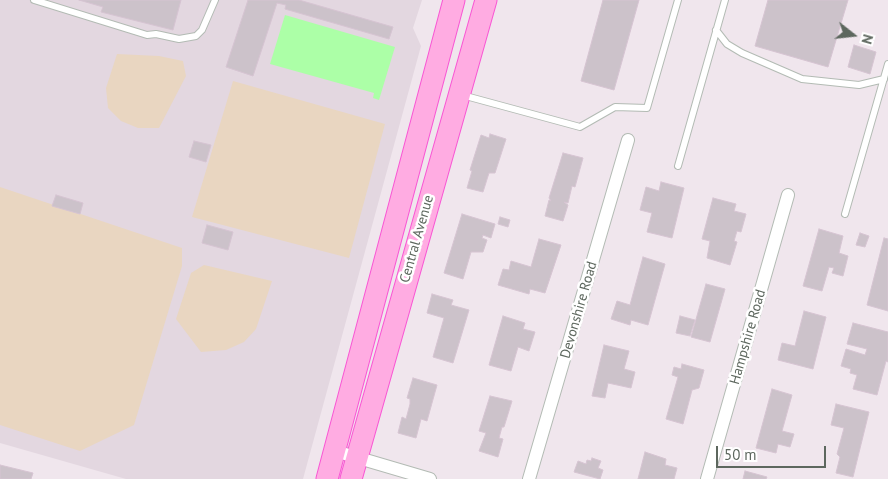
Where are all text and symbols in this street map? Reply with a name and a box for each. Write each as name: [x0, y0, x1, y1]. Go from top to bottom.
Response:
north arrow: [828, 10, 878, 60]
text: N: [858, 32, 877, 46]
street label: Central Avenue: [396, 193, 438, 285]
street label: Devonshire Road: [557, 259, 601, 361]
street label: Hampshire Road: [726, 288, 770, 386]
scale bar: [718, 436, 828, 468]
text: 50 m: [724, 445, 757, 464]

